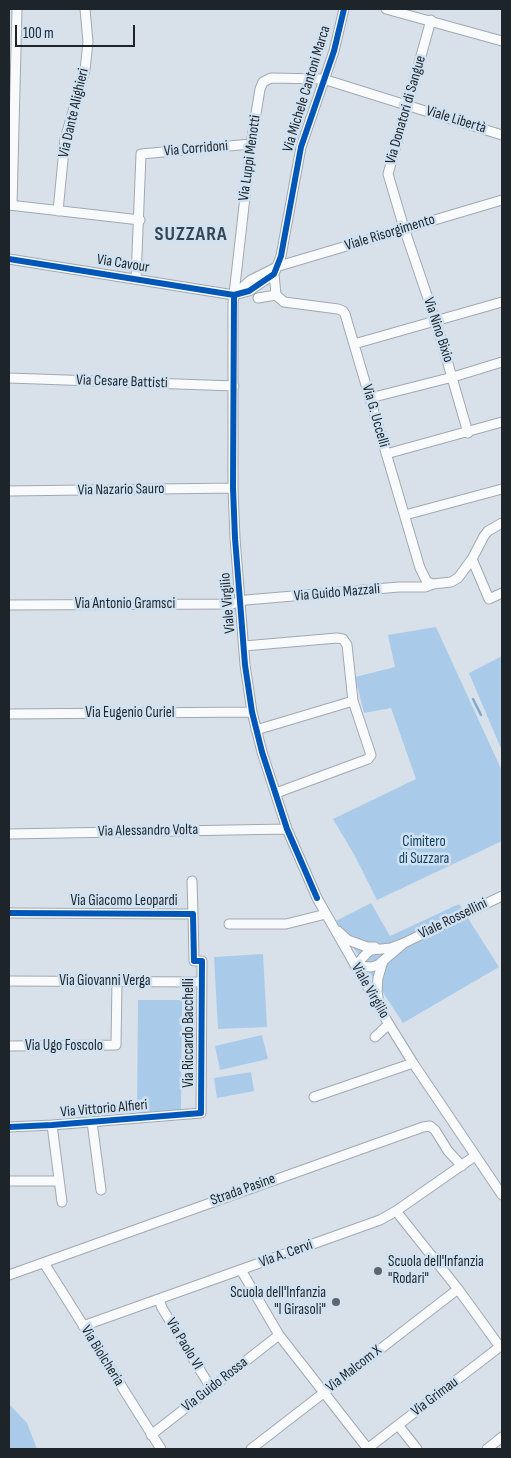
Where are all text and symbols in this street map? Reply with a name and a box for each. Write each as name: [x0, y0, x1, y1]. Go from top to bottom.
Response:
scale bar: [18, 15, 138, 47]
text: 100 m: [23, 24, 54, 43]
street label: Via Michele Cantoni Marca: [279, 24, 335, 154]
street label: Via Donatori di Sangue: [382, 54, 430, 166]
street label: Via Dante Alighieri: [55, 67, 93, 159]
street label: Viale Libertà: [424, 102, 488, 138]
street label: Via Luppi Menotti: [235, 114, 265, 202]
street label: Via Corridoni: [163, 137, 229, 161]
street label: Viale Risorgimento: [343, 211, 437, 255]
district label: SUZZARA: [154, 223, 228, 247]
street label: Via Cavour: [95, 251, 151, 277]
street label: Via Nino Bixio: [419, 295, 457, 365]
street label: Via Cesare Battisti: [76, 371, 168, 393]
street label: Via G. Uccelli: [357, 383, 393, 449]
street label: Via Nazario Sauro: [77, 480, 165, 500]
street label: Viale Virgilio: [216, 572, 240, 634]
street label: Via Guido Mazzali: [293, 580, 381, 606]
street label: Via Antonio Gramsci: [75, 595, 175, 613]
street label: Via Eugenio Curiel: [85, 704, 175, 722]
street label: Via Alessandro Volta: [98, 821, 198, 841]
park label: Cimitero di Suzzara: [399, 833, 449, 868]
street label: Via Giacomo Leopardi: [71, 892, 177, 910]
street label: Viale Rossellini: [416, 895, 490, 943]
street label: Viale Virgilio: [347, 960, 393, 1022]
street label: Via Giovanni Verga: [59, 972, 151, 990]
street label: Via Riccardo Bacchelli: [180, 978, 198, 1088]
street label: Via Ugo Foscolo: [25, 1037, 103, 1055]
street label: Via Vittorio Alfieri: [60, 1096, 148, 1122]
street label: Strada Pasine: [208, 1170, 278, 1210]
street label: Via A. Cervi: [257, 1236, 315, 1272]
place label: Scuola dell'Infanzia "Rodari": [388, 1253, 484, 1288]
marker: Scuola dell'Infanzia "Rodari": [372, 1265, 384, 1277]
place label: Scuola dell'Infanzia "I Girasoli": [230, 1284, 326, 1319]
marker: Scuola dell'Infanzia "I Girasoli": [330, 1296, 342, 1308]
street label: Via Paolo VI: [162, 1315, 206, 1373]
street label: Via Biolcheria: [76, 1323, 128, 1389]
street label: Via Malcom X: [323, 1342, 385, 1396]
street label: Via Guido Rossa: [179, 1354, 251, 1416]
street label: Via Grimau: [408, 1374, 462, 1420]

